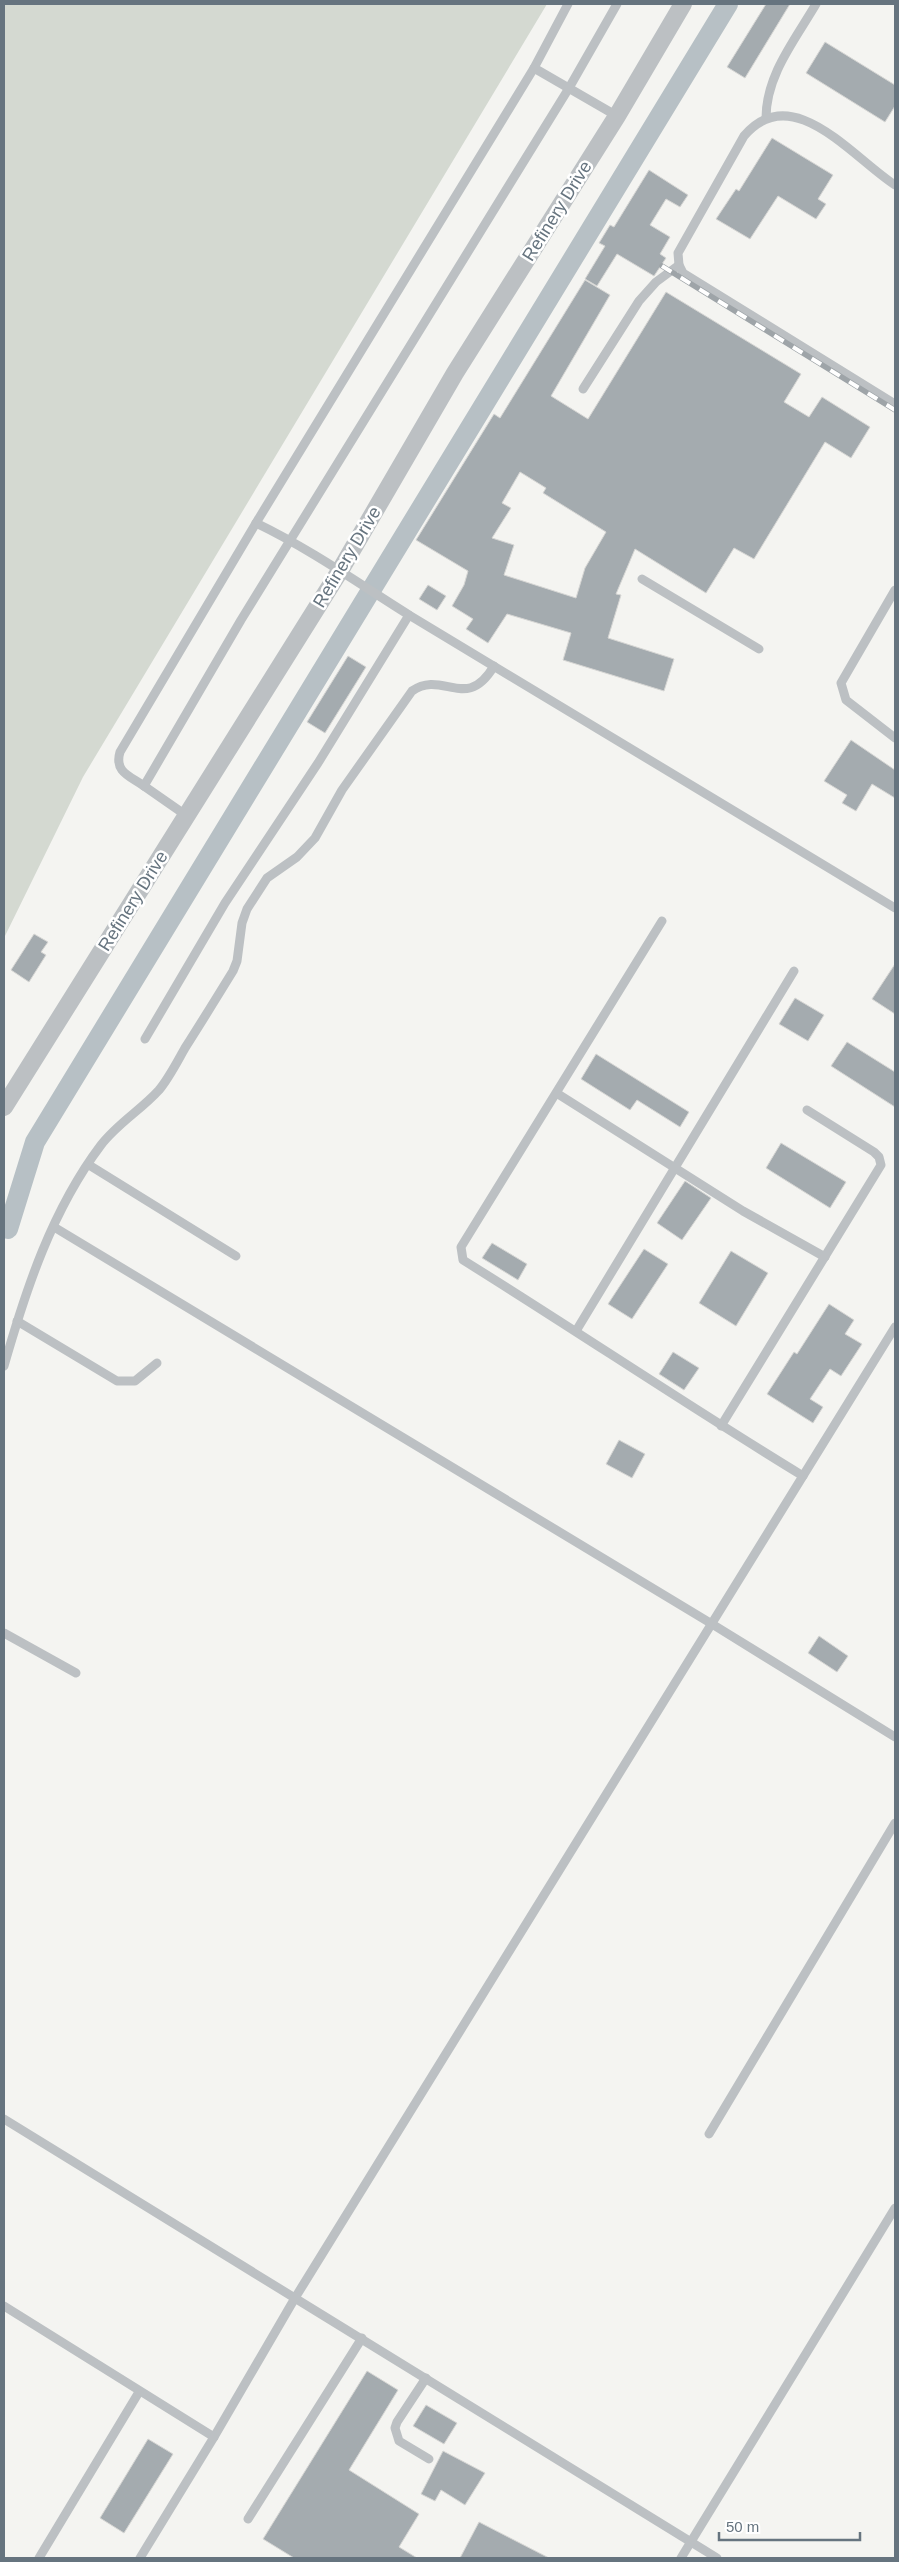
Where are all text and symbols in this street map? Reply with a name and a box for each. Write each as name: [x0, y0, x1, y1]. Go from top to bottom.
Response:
street label: Refinery Drive: [518, 157, 596, 265]
street label: Refinery Drive: [309, 503, 385, 611]
street label: Refinery Drive: [94, 847, 172, 955]
scale bar: [719, 2510, 860, 2542]
text: 50 m: [726, 2518, 759, 2535]

